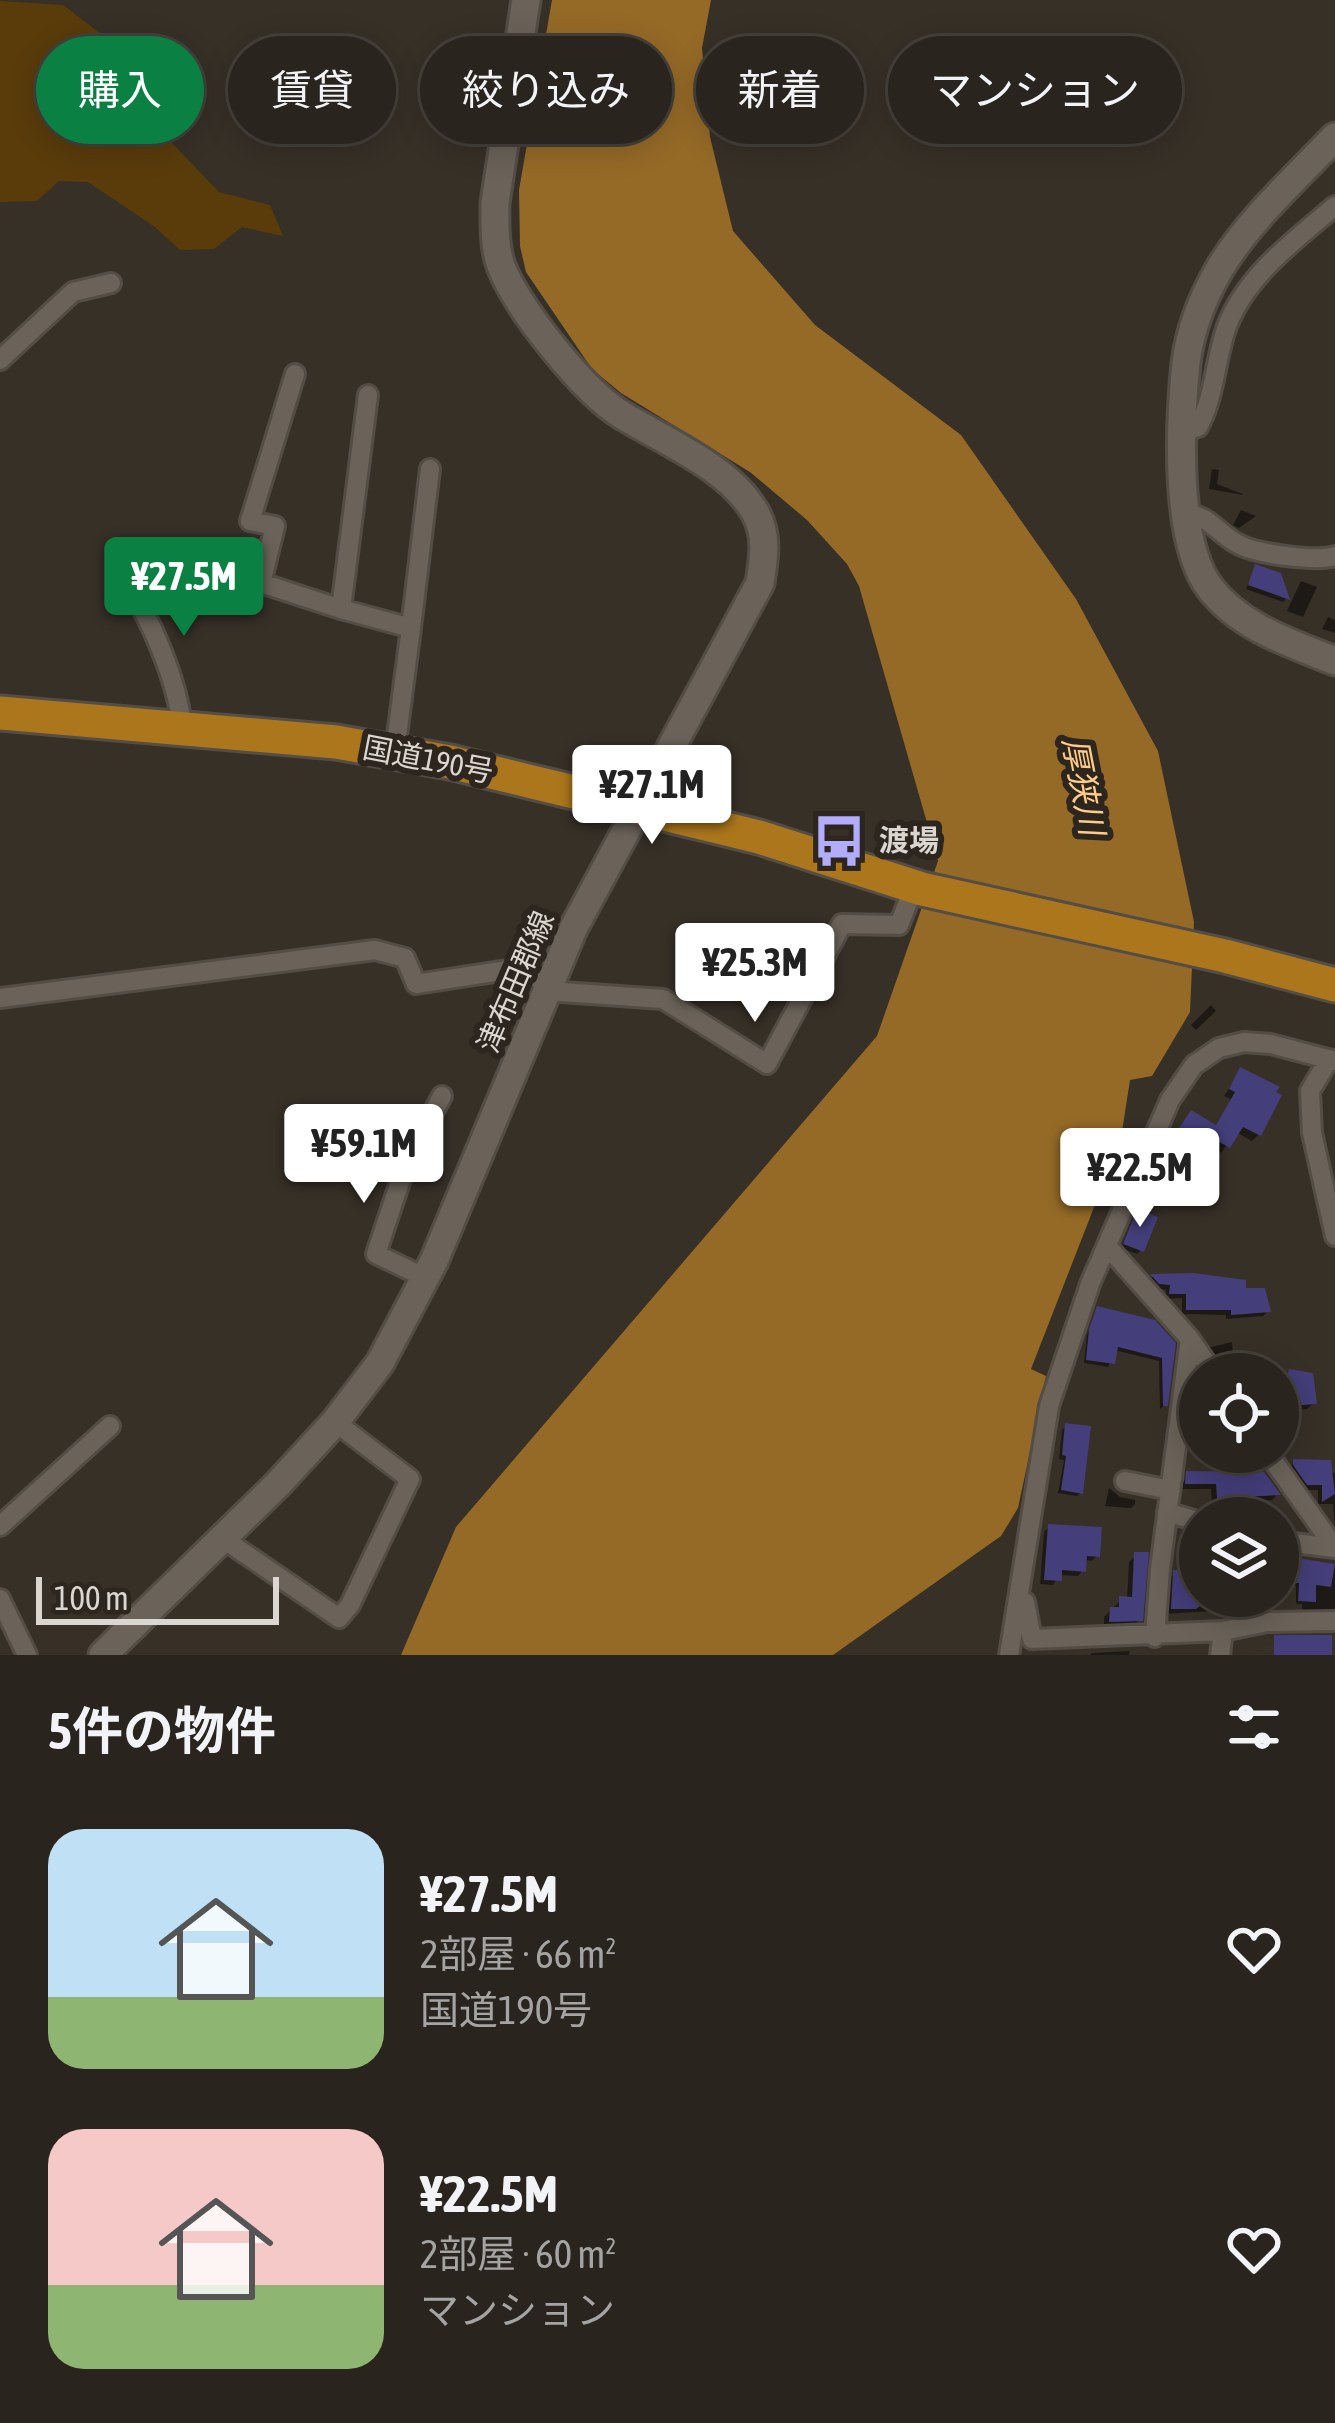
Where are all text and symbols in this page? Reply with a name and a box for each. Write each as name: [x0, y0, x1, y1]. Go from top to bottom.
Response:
chip: 購入: [36, 36, 204, 144]
chip: 賃貸: [228, 36, 396, 144]
chip: 絞り込み: [420, 36, 672, 144]
chip: 新着: [696, 36, 864, 144]
chip: マンション: [888, 36, 1182, 144]
pin: ¥27.5M: [86, 537, 282, 639]
text: ¥27.5M: [131, 554, 237, 598]
street label: 国道190号: [360, 730, 496, 788]
water label: 厚狭川: [1056, 734, 1113, 841]
pin: ¥27.1M: [554, 745, 750, 847]
text: ¥27.1M: [599, 762, 705, 806]
bus stop icon: 渡場: [810, 812, 868, 870]
place label: 渡場: [879, 823, 939, 857]
street label: 津布田郡線: [470, 906, 560, 1057]
pin: ¥25.3M: [657, 923, 853, 1025]
text: ¥25.3M: [702, 940, 808, 984]
pin: ¥59.1M: [266, 1104, 462, 1206]
text: ¥59.1M: [311, 1121, 417, 1165]
pin: ¥22.5M: [1042, 1128, 1238, 1230]
text: ¥22.5M: [1087, 1145, 1193, 1189]
map controls: [1179, 1353, 1299, 1617]
button: locate: [1179, 1353, 1299, 1473]
button: layers: [1179, 1497, 1299, 1617]
scale bar: [36, 1571, 279, 1624]
text: 100 m: [54, 1579, 129, 1617]
icon: filters: [1221, 1694, 1287, 1760]
text: 5件の物件: [48, 1701, 276, 1760]
text: ¥27.5M: [420, 1864, 558, 1923]
icon: home: [144, 1877, 288, 2021]
icon: heart: [1221, 1916, 1287, 1982]
text: 2部屋 · 66 m²: [420, 1932, 616, 1976]
text: 国道190号: [420, 1988, 592, 2032]
text: ¥22.5M: [420, 2164, 558, 2223]
icon: home: [144, 2177, 288, 2321]
icon: heart: [1221, 2216, 1287, 2282]
text: 2部屋 · 60 m²: [420, 2232, 616, 2276]
text: マンション: [420, 2288, 615, 2332]

